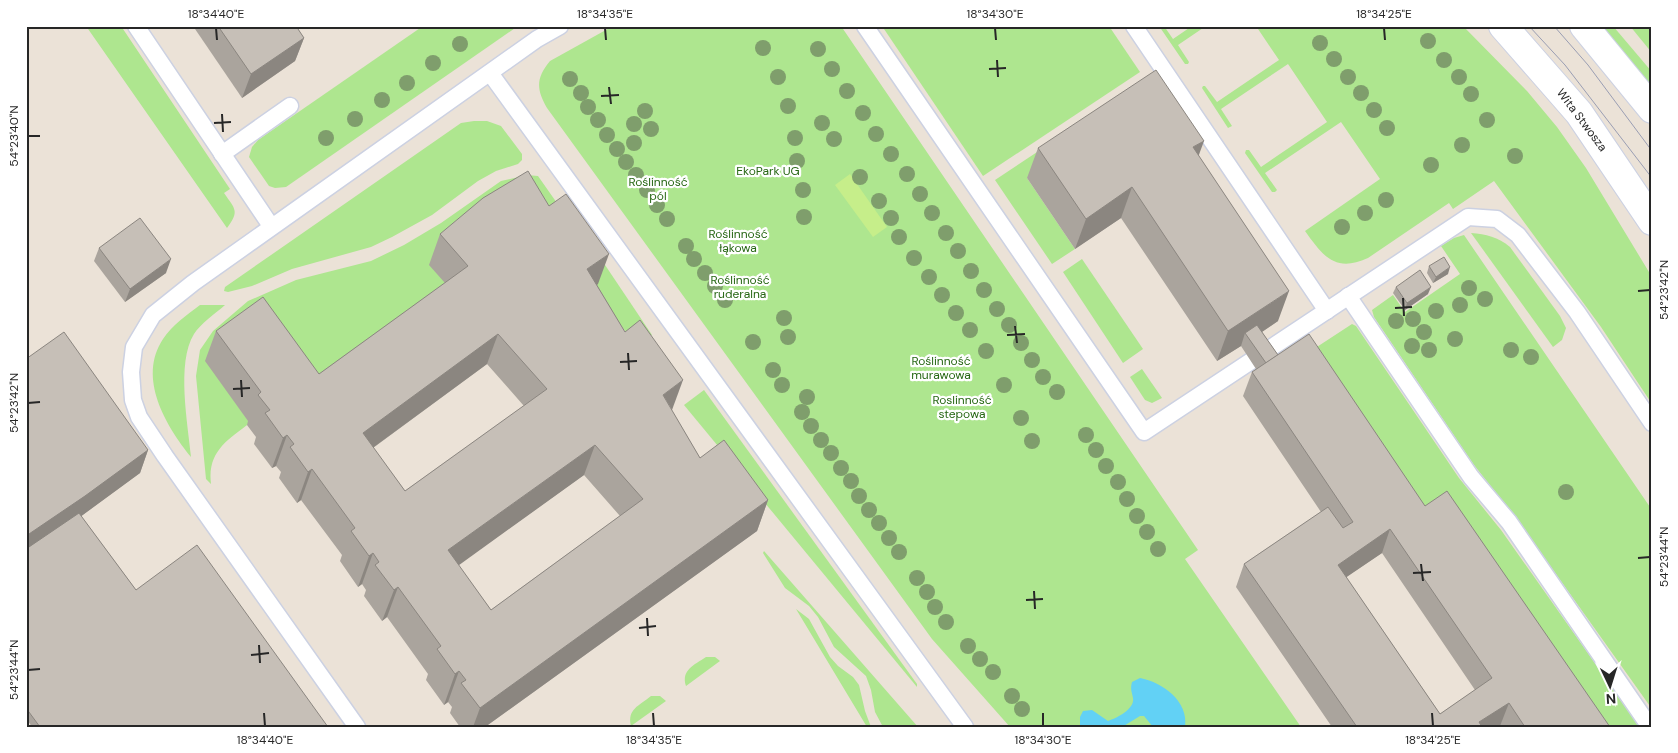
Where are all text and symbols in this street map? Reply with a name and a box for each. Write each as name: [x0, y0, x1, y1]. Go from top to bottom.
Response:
text: 18°34'40"E: [188, 6, 244, 22]
text: 18°34'35"E: [577, 6, 633, 22]
text: 18°34'30"E: [966, 6, 1024, 22]
text: 18°34'25"E: [1356, 6, 1412, 22]
street label: Wita Stwosza: [1553, 85, 1611, 155]
text: 54°23'40"N: [6, 105, 22, 167]
park label: EkoPark UG: [736, 163, 800, 179]
park label: Roślinność pól: [628, 174, 688, 204]
park label: Roślinność łąkowa: [708, 226, 768, 256]
text: 54°23'42"N: [1656, 260, 1672, 320]
park label: Roślinność ruderalna: [710, 272, 770, 302]
park label: Roślinność murawowa: [911, 353, 971, 383]
text: 54°23'42"N: [6, 373, 22, 433]
park label: Roslinność stepowa: [932, 392, 992, 422]
text: 54°23'44"N: [1656, 527, 1672, 587]
text: 54°23'44"N: [6, 640, 22, 700]
north arrow: [1586, 660, 1636, 710]
text: N: [1605, 690, 1617, 708]
text: 18°34'40"E: [237, 732, 293, 748]
text: 18°34'35"E: [626, 732, 682, 748]
text: 18°34'30"E: [1014, 732, 1072, 748]
text: 18°34'25"E: [1405, 732, 1461, 748]

